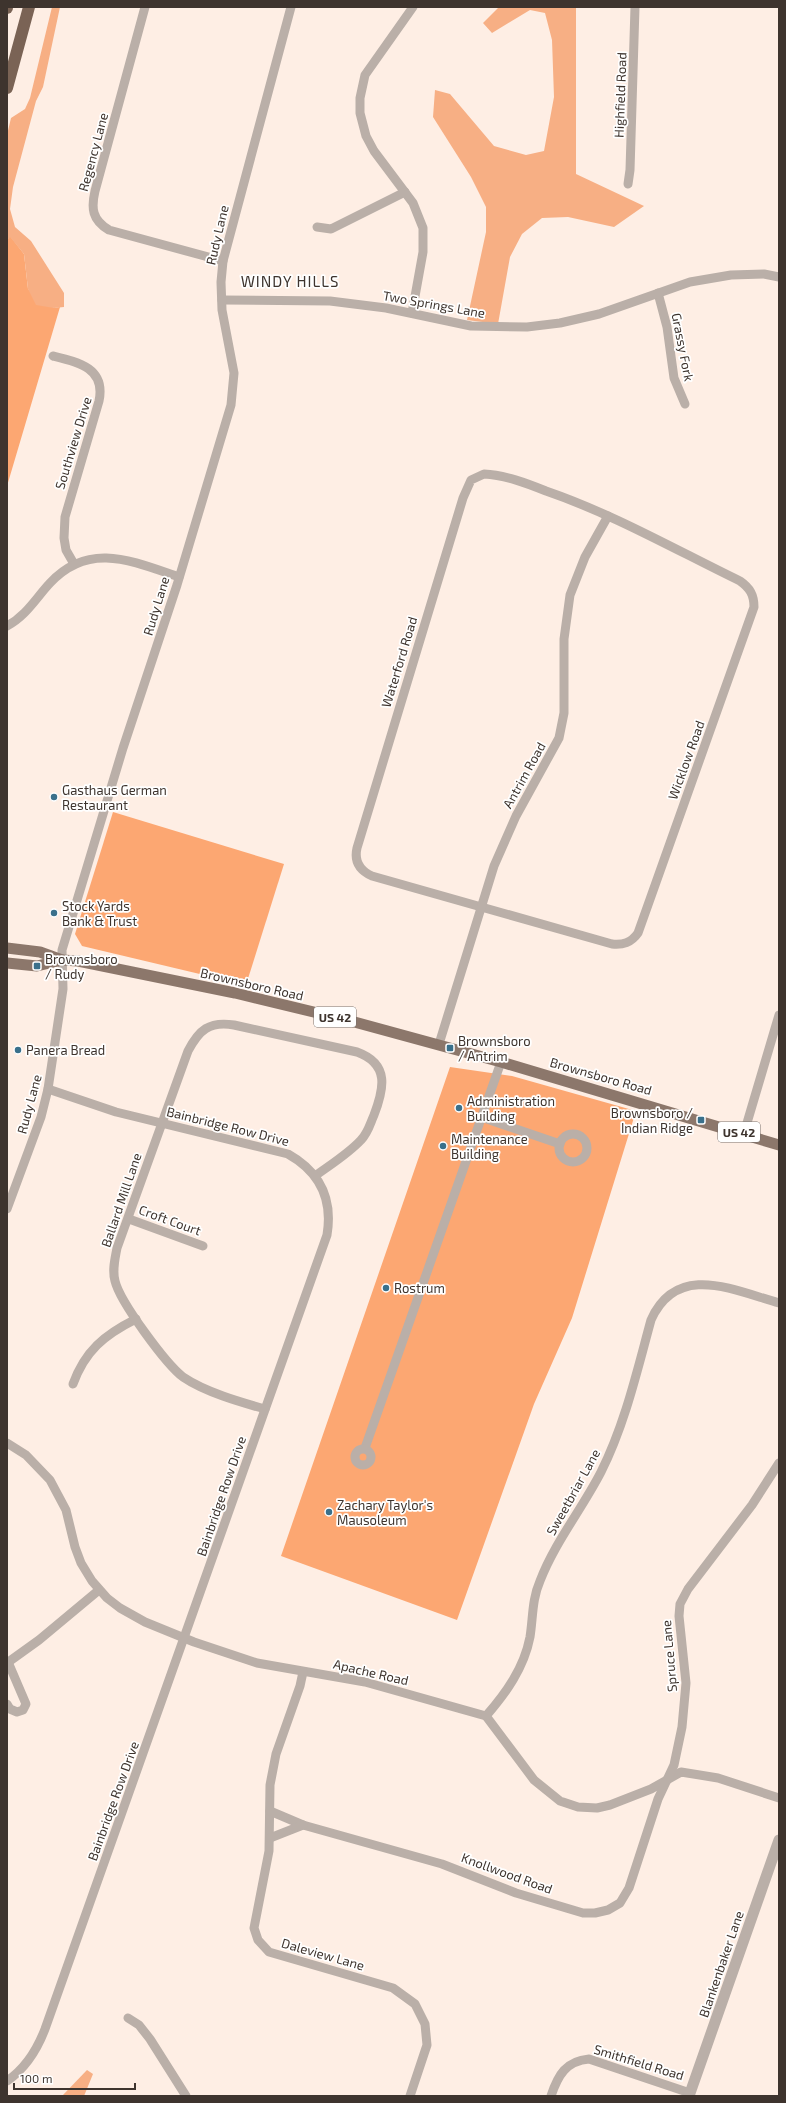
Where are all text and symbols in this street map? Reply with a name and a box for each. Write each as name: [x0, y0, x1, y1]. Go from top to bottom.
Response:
street label: Highfield Road: [611, 52, 629, 138]
street label: Regency Lane: [75, 111, 111, 193]
street label: Rudy Lane: [202, 204, 232, 266]
district label: WINDY HILLS: [241, 272, 339, 290]
street label: Two Springs Lane: [382, 287, 486, 321]
street label: Grassy Fork: [669, 312, 698, 383]
street label: Southview Drive: [51, 395, 95, 491]
street label: Rudy Lane: [139, 575, 173, 637]
street label: Waterford Road: [378, 615, 420, 709]
street label: Wicklow Road: [664, 718, 708, 802]
street label: Antrim Road: [499, 739, 549, 811]
place label: Gasthaus German Restaurant: [62, 782, 167, 813]
marker: Gasthaus German Restaurant: [49, 792, 59, 802]
place label: Stock Yards Bank & Trust: [62, 898, 137, 929]
marker: Stock Yards Bank & Trust: [49, 908, 59, 918]
place label: Brownsboro / Rudy: [45, 951, 118, 982]
marker: Brownsboro / Rudy: [32, 961, 42, 971]
street label: Brownsboro Road: [199, 964, 305, 1004]
road number: US 42: [314, 1007, 356, 1027]
place label: Brownsboro / Antrim: [458, 1033, 531, 1064]
place label: Panera Bread: [26, 1042, 105, 1058]
marker: Brownsboro / Antrim: [445, 1043, 455, 1053]
marker: Panera Bread: [13, 1045, 23, 1055]
street label: Brownsboro Road: [548, 1054, 654, 1098]
street label: Rudy Lane: [13, 1073, 45, 1135]
place label: Administration Building: [467, 1093, 555, 1124]
street label: Bainbridge Row Drive: [165, 1103, 291, 1149]
marker: Administration Building: [454, 1103, 464, 1113]
place label: Brownsboro / Indian Ridge: [611, 1105, 693, 1136]
marker: Brownsboro / Indian Ridge: [696, 1115, 706, 1125]
road number: US 42: [718, 1122, 760, 1142]
place label: Maintenance Building: [451, 1131, 528, 1162]
marker: Maintenance Building: [438, 1141, 448, 1151]
street label: Ballard Mill Lane: [97, 1151, 145, 1249]
street label: Croft Court: [137, 1201, 203, 1239]
place label: Rostrum: [394, 1280, 445, 1296]
marker: Rostrum: [381, 1283, 391, 1293]
street label: Bainbridge Row Drive: [193, 1434, 249, 1558]
street label: Sweetbriar Lane: [543, 1446, 603, 1538]
place label: Zachary Taylor's Mausoleum: [337, 1497, 433, 1528]
marker: Zachary Taylor's Mausoleum: [324, 1507, 334, 1517]
street label: Spruce Lane: [658, 1619, 680, 1693]
street label: Apache Road: [332, 1656, 410, 1688]
street label: Bainbridge Row Drive: [84, 1739, 142, 1863]
street label: Knollwood Road: [459, 1849, 555, 1897]
street label: Blankenbaker Lane: [695, 1909, 747, 2019]
street label: Daleview Lane: [280, 1935, 366, 1973]
street label: Smithfield Road: [592, 2041, 686, 2083]
scale bar: [14, 2065, 135, 2091]
text: 100 m: [20, 2071, 52, 2085]

